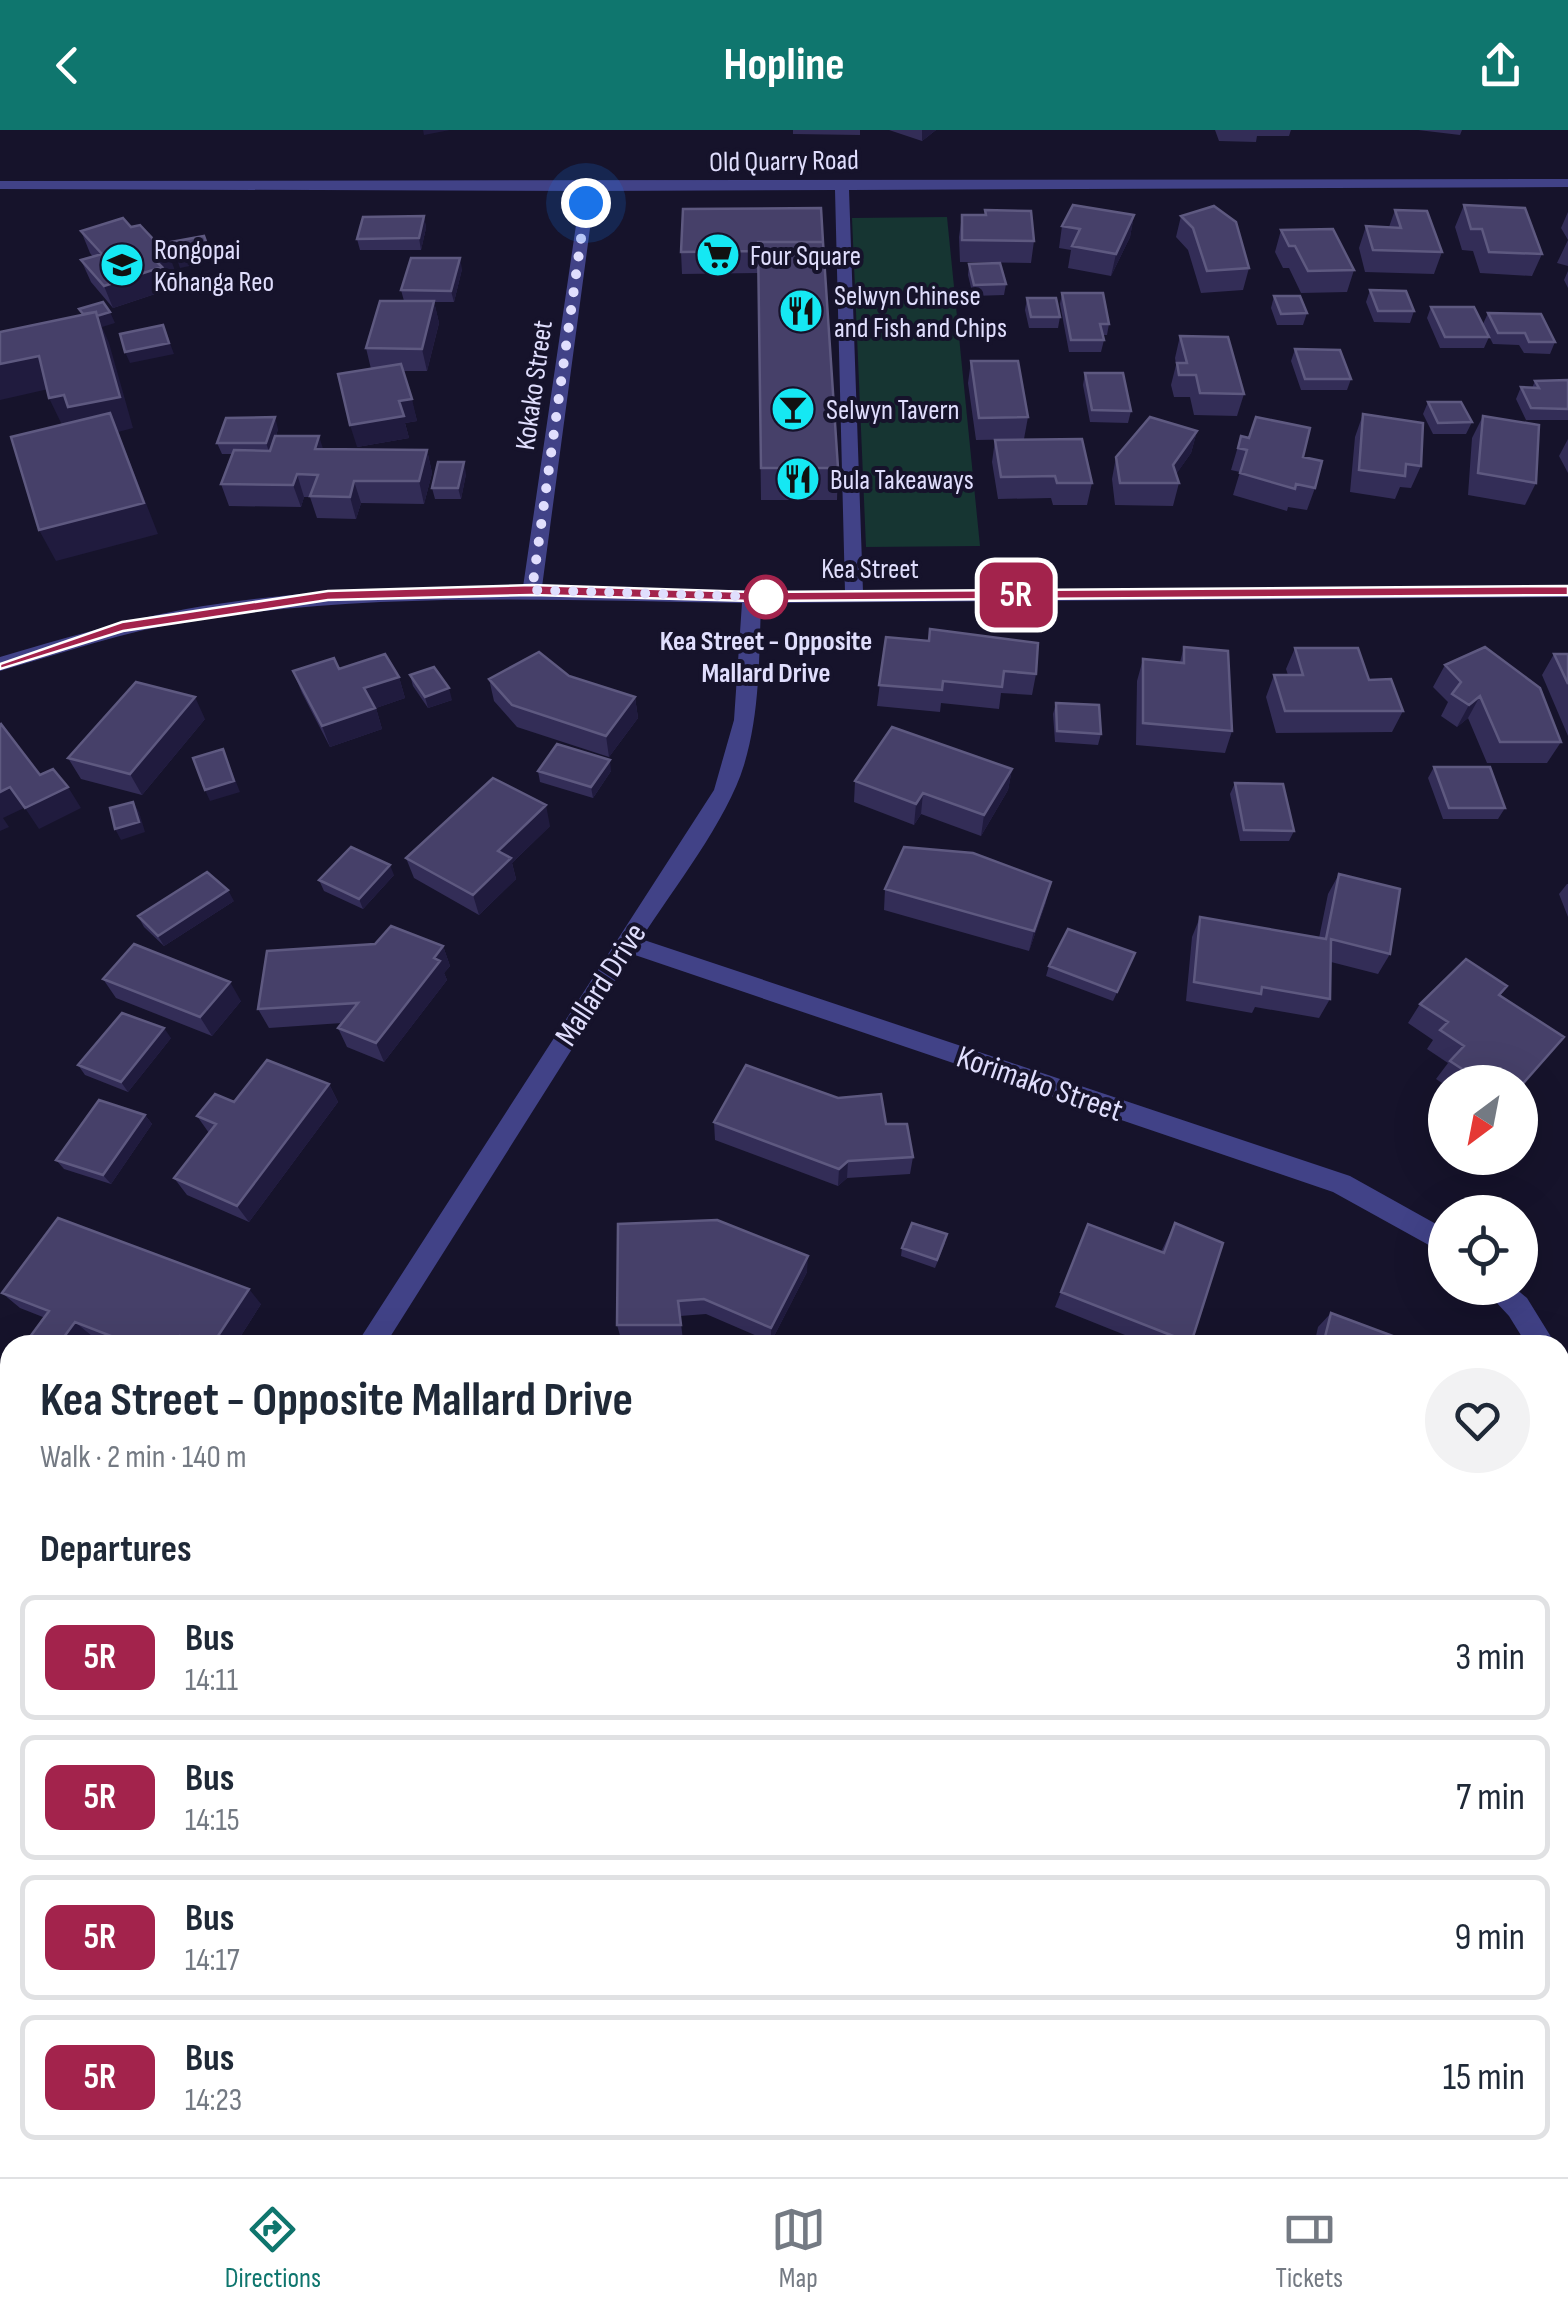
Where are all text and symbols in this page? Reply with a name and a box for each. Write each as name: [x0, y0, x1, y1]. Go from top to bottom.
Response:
icon: back: [40, 38, 95, 93]
text: Hopline: [723, 38, 845, 93]
icon: share: [1473, 38, 1528, 93]
street label: Old Quarry Road: [709, 144, 859, 179]
your location: [561, 178, 611, 228]
supermarket icon: Four Square: [695, 232, 741, 278]
place label: Rongopai Kōhanga Reo: [154, 234, 274, 299]
place label: Four Square: [750, 240, 861, 273]
school or university icon: Rongopai Kōhanga Reo: [99, 242, 145, 288]
place label: Selwyn Chinese and Fish and Chips: [834, 280, 1007, 345]
restaurant icon: Selwyn Chinese and Fish and Chips: [778, 288, 824, 334]
street label: Kokako Street: [509, 318, 560, 452]
bar icon: Selwyn Tavern: [770, 386, 816, 432]
place label: Selwyn Tavern: [826, 394, 959, 427]
restaurant icon: Bula Takeaways: [775, 456, 821, 502]
place label: Bula Takeaways: [830, 464, 974, 497]
street label: Kea Street: [821, 553, 919, 586]
line badge: 5R: [971, 562, 1061, 628]
text: 5R: [1000, 574, 1032, 617]
marker: Kea Street - Opposite Mallard Drive: [745, 576, 787, 618]
place label: Kea Street - Opposite Mallard Drive: [660, 625, 872, 690]
street label: Mallard Drive: [547, 916, 655, 1054]
street label: Korimako Street: [951, 1038, 1128, 1131]
north arrow: [1428, 1065, 1538, 1175]
map controls: [1428, 1065, 1538, 1305]
button: locate: [1428, 1195, 1538, 1305]
button: heart: [1425, 1368, 1530, 1473]
text: Kea Street - Opposite Mallard Drive: [40, 1372, 633, 1429]
text: Walk · 2 min · 140 m: [40, 1438, 247, 1477]
text: Departures: [40, 1527, 192, 1572]
text: Bus: [185, 1616, 234, 1661]
text: 3 min: [1455, 1635, 1525, 1680]
text: 5R: [84, 1636, 116, 1679]
text: 14:11: [185, 1661, 238, 1700]
text: Bus: [185, 1756, 234, 1801]
text: 7 min: [1456, 1775, 1525, 1820]
text: 5R: [84, 1776, 116, 1819]
text: 14:15: [185, 1801, 240, 1840]
text: Bus: [185, 1896, 234, 1941]
text: 9 min: [1454, 1915, 1525, 1960]
text: 5R: [84, 1916, 116, 1959]
text: 14:17: [185, 1941, 240, 1980]
text: Bus: [185, 2036, 234, 2081]
text: 15 min: [1443, 2055, 1525, 2100]
text: 5R: [84, 2056, 116, 2099]
text: 14:23: [185, 2081, 242, 2120]
tab: Directions: [225, 2202, 321, 2295]
tab: Map: [771, 2202, 826, 2295]
tab: Tickets: [1276, 2202, 1343, 2295]

